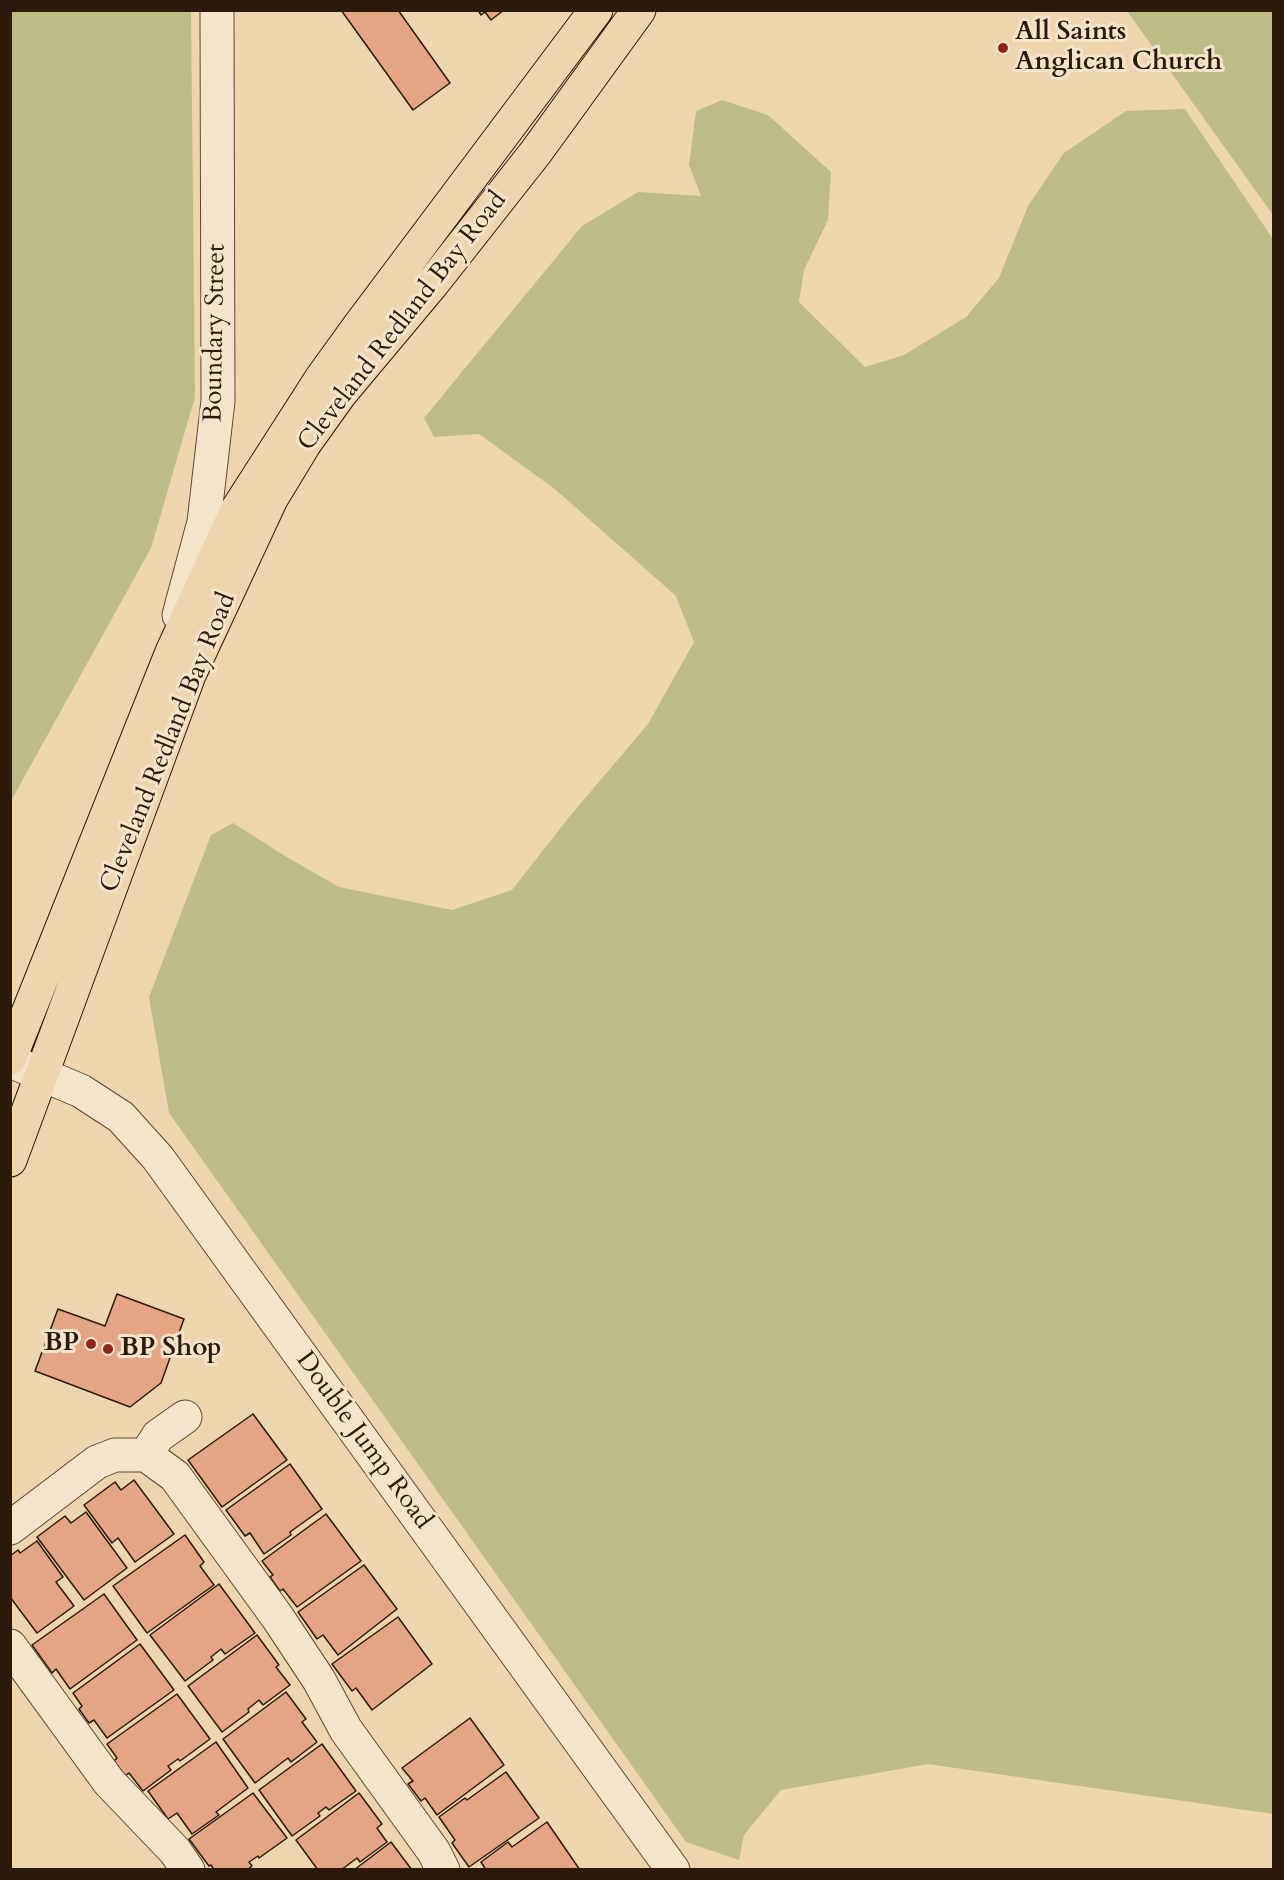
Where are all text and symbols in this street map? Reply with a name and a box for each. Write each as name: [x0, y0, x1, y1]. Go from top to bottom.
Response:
place label: All Saints Anglican Church: [1015, 17, 1222, 78]
marker: All Saints Anglican Church: [996, 41, 1010, 55]
street label: Cleveland Redland Bay Road: [292, 186, 514, 458]
street label: Boundary Street: [199, 243, 233, 423]
street label: Cleveland Redland Bay Road: [94, 589, 244, 897]
place label: BP: [44, 1328, 79, 1360]
place label: BP Shop: [120, 1333, 222, 1365]
marker: BP: [84, 1337, 98, 1351]
marker: BP Shop: [101, 1342, 115, 1356]
street label: Double Jump Road: [288, 1346, 438, 1536]

